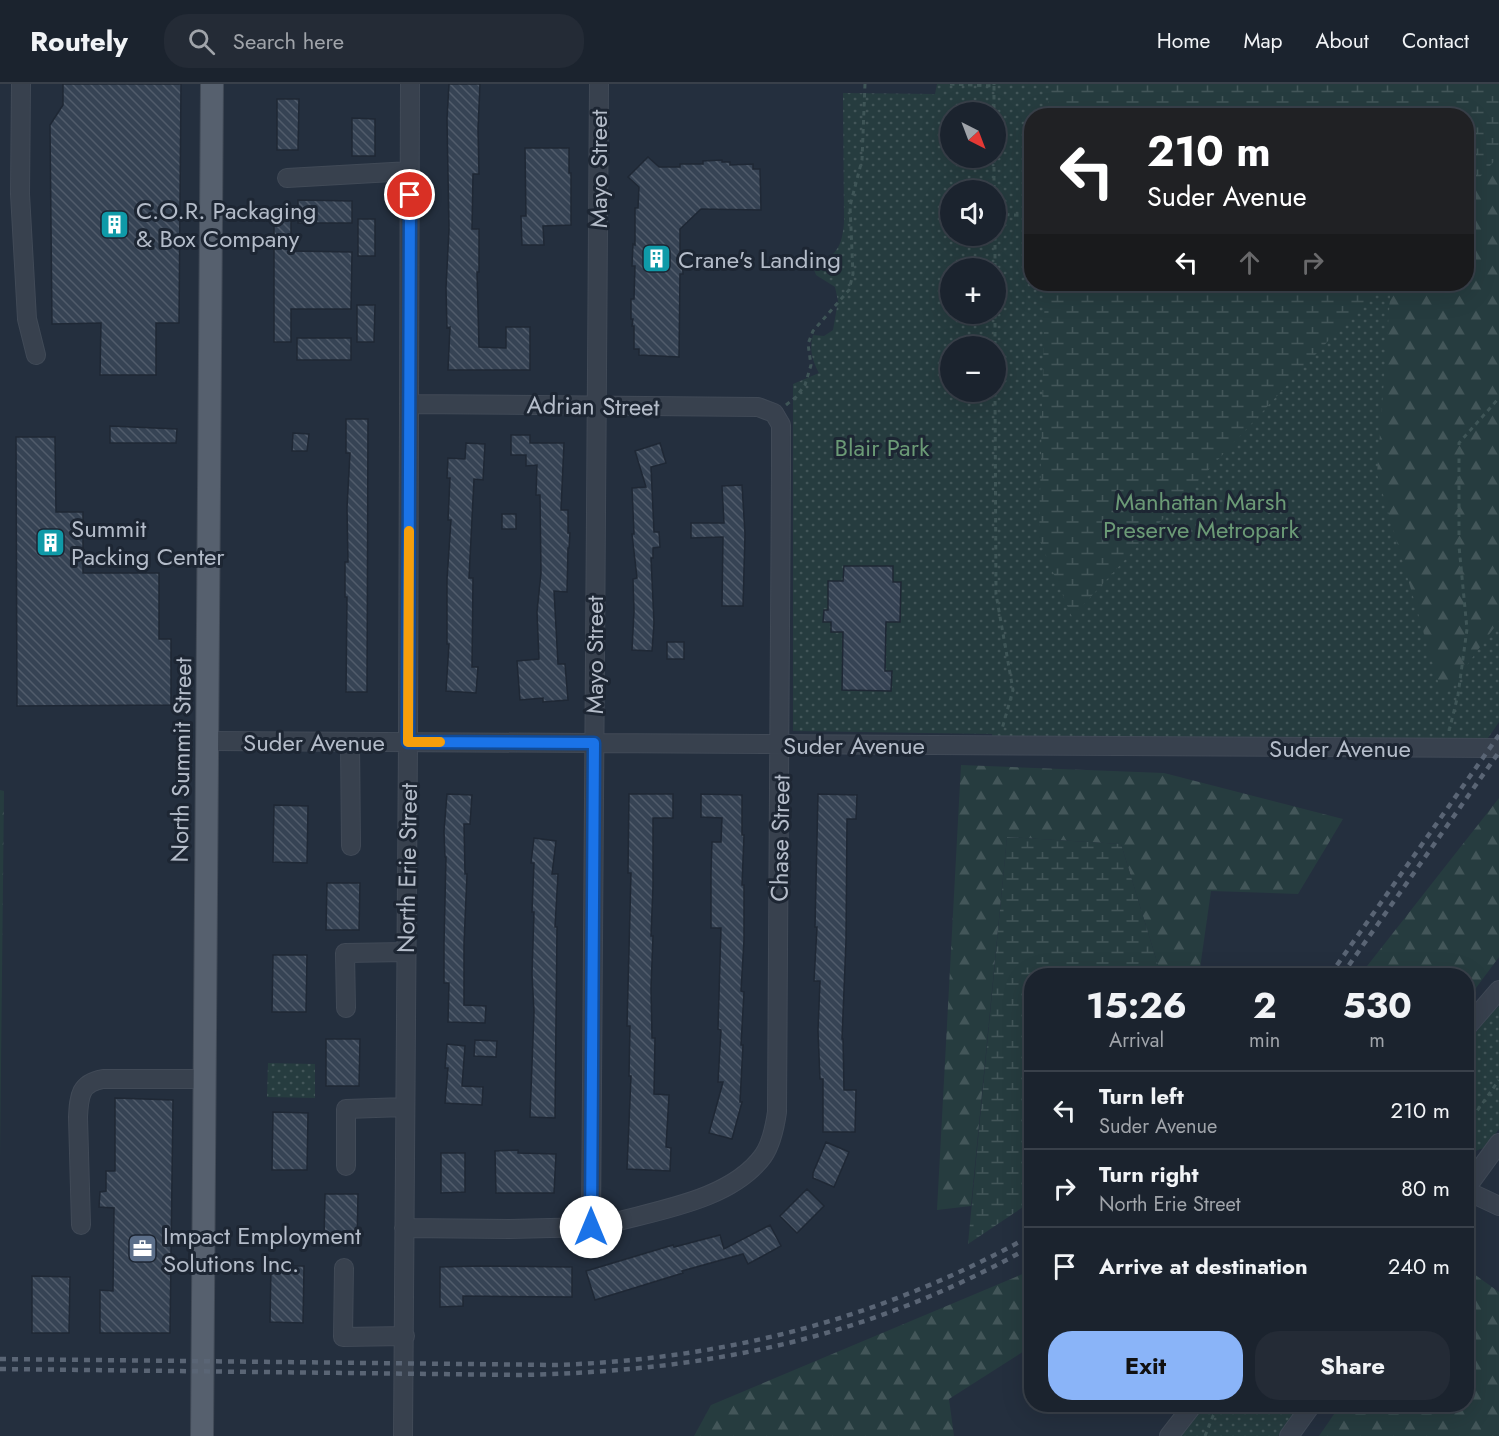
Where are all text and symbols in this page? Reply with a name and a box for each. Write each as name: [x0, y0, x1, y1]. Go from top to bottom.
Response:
search box: [164, 14, 584, 68]
text: Routely: [30, 21, 128, 62]
icon: search: [185, 25, 218, 58]
text: Search here: [233, 25, 344, 57]
text: Home: [1157, 26, 1210, 56]
text: Map: [1243, 26, 1283, 56]
text: About: [1316, 26, 1369, 56]
text: Contact: [1402, 26, 1469, 56]
north arrow: [940, 102, 1006, 168]
map controls: [940, 102, 1006, 402]
street label: Mayo Street: [581, 109, 616, 228]
text: 210 m: [1147, 121, 1271, 182]
icon: left: [1048, 132, 1126, 210]
pin: [384, 169, 435, 220]
text: Suder Avenue: [1147, 177, 1307, 216]
icon: arrive: [393, 178, 426, 211]
button: sound: [940, 180, 1006, 246]
place label: C.O.R. Packaging & Box Company: [136, 193, 316, 256]
building icon: C.O.R. Packaging & Box Company: [99, 208, 131, 240]
place label: Crane's Landing: [678, 242, 841, 277]
building icon: Crane's Landing: [641, 243, 673, 275]
icon: left: [1170, 246, 1203, 279]
icon: ahead: [1233, 246, 1266, 279]
icon: right: [1296, 246, 1329, 279]
button: +: [940, 258, 1006, 324]
button: −: [940, 336, 1006, 402]
street label: Adrian Street: [526, 387, 660, 425]
park label: Blair Park: [835, 430, 930, 465]
park label: Manhattan Marsh Preserve Metropark: [1103, 484, 1300, 547]
place label: Summit Packing Center: [71, 511, 225, 574]
building icon: Summit Packing Center: [34, 526, 66, 558]
street label: Mayo Street: [577, 595, 612, 714]
street label: North Summit Street: [162, 657, 200, 863]
street label: Suder Avenue: [243, 725, 385, 760]
street label: Suder Avenue: [783, 728, 925, 763]
street label: Suder Avenue: [1269, 731, 1411, 766]
street label: Chase Street: [761, 774, 799, 902]
street label: North Erie Street: [388, 782, 426, 953]
text: 15:26: [1086, 979, 1187, 1031]
text: 2: [1253, 979, 1277, 1031]
text: 530: [1342, 979, 1412, 1031]
text: Arrival: [1109, 1026, 1164, 1055]
text: min: [1249, 1026, 1280, 1055]
text: m: [1369, 1026, 1385, 1055]
text: Turn left: [1099, 1080, 1184, 1112]
icon: left: [1048, 1094, 1081, 1127]
text: 210 m: [1391, 1094, 1450, 1126]
text: Suder Avenue: [1099, 1112, 1217, 1141]
text: Turn right: [1099, 1158, 1199, 1190]
icon: right: [1048, 1172, 1081, 1205]
text: 80 m: [1401, 1172, 1450, 1204]
text: North Erie Street: [1099, 1190, 1241, 1219]
position arrow: [559, 1195, 623, 1259]
place label: Impact Employment Solutions Inc.: [163, 1218, 361, 1281]
office icon: Impact Employment Solutions Inc.: [126, 1233, 158, 1265]
icon: arrive: [1048, 1250, 1081, 1283]
text: Arrive at destination: [1099, 1250, 1308, 1282]
text: 240 m: [1388, 1250, 1450, 1282]
button: Exit: [1048, 1331, 1243, 1400]
button: Share: [1255, 1331, 1450, 1400]

